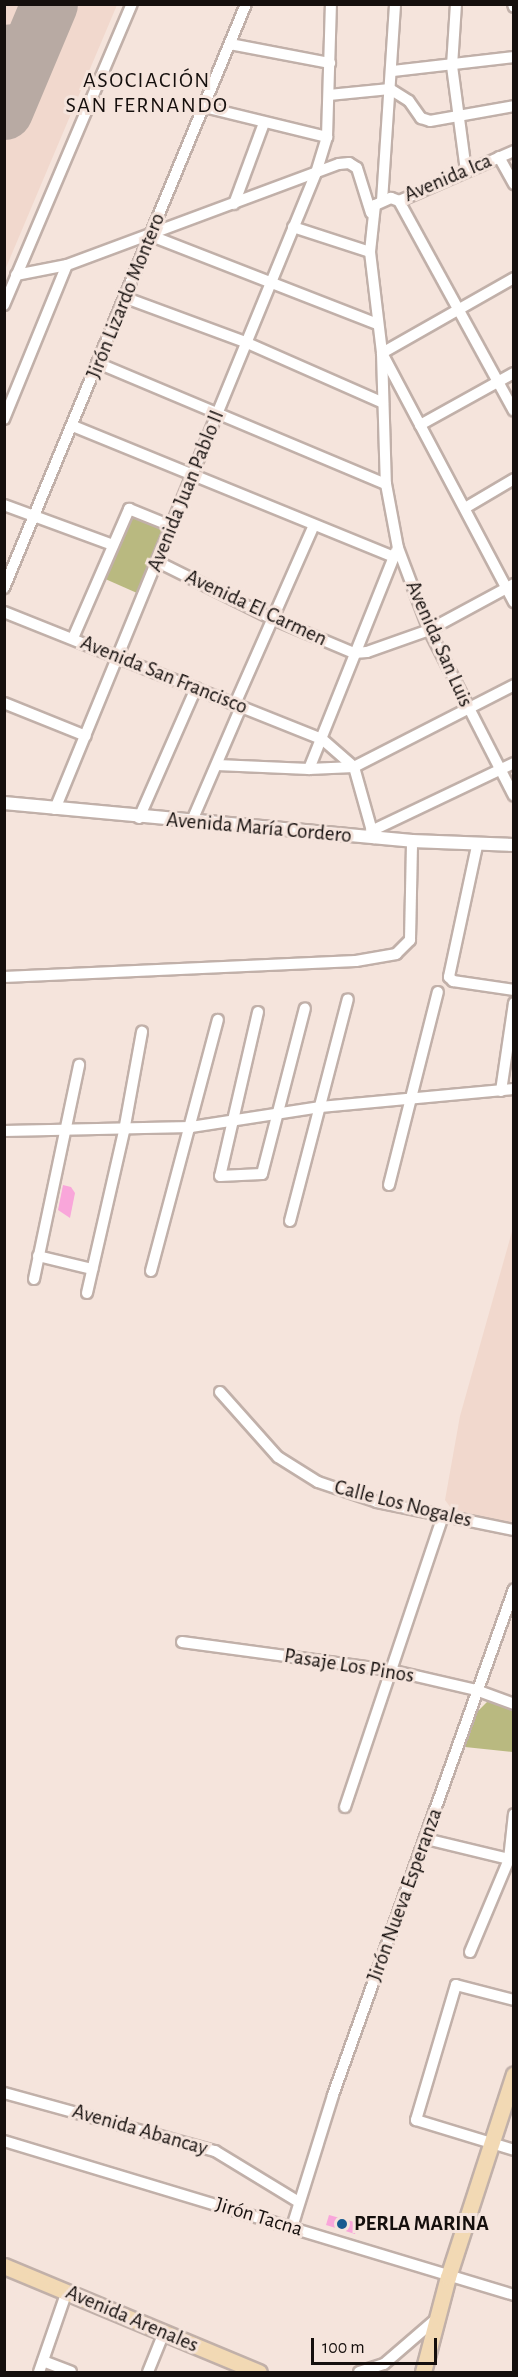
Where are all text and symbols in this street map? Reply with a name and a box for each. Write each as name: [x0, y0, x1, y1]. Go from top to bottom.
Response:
district label: ASOCIACIÓN SAN FERNANDO: [65, 67, 229, 118]
street label: Avenida Ica: [400, 148, 496, 208]
street label: Jirón Lizardo Montero: [81, 210, 171, 382]
street label: Avenida Juan Pablo II: [142, 407, 230, 575]
street label: Avenida El Carmen: [181, 564, 331, 652]
street label: Avenida San Luis: [400, 577, 478, 711]
street label: Avenida San Francisco: [77, 630, 251, 720]
street label: Avenida María Cordero: [165, 807, 353, 849]
street label: Calle Los Nogales: [332, 1475, 474, 1533]
street label: Pasaje Los Pinos: [282, 1643, 416, 1689]
street label: Jirón Nueva Esperanza: [362, 1805, 448, 1985]
street label: Avenida Abancay: [69, 2099, 211, 2161]
street label: Jirón Tacna: [212, 2192, 306, 2242]
place label: PERLA MARINA: [354, 2211, 489, 2237]
marker: PERLA MARINA: [335, 2217, 349, 2231]
street label: Avenida Arenales: [62, 2280, 202, 2358]
scale bar: [314, 2326, 440, 2364]
text: 100 m: [322, 2339, 365, 2357]

